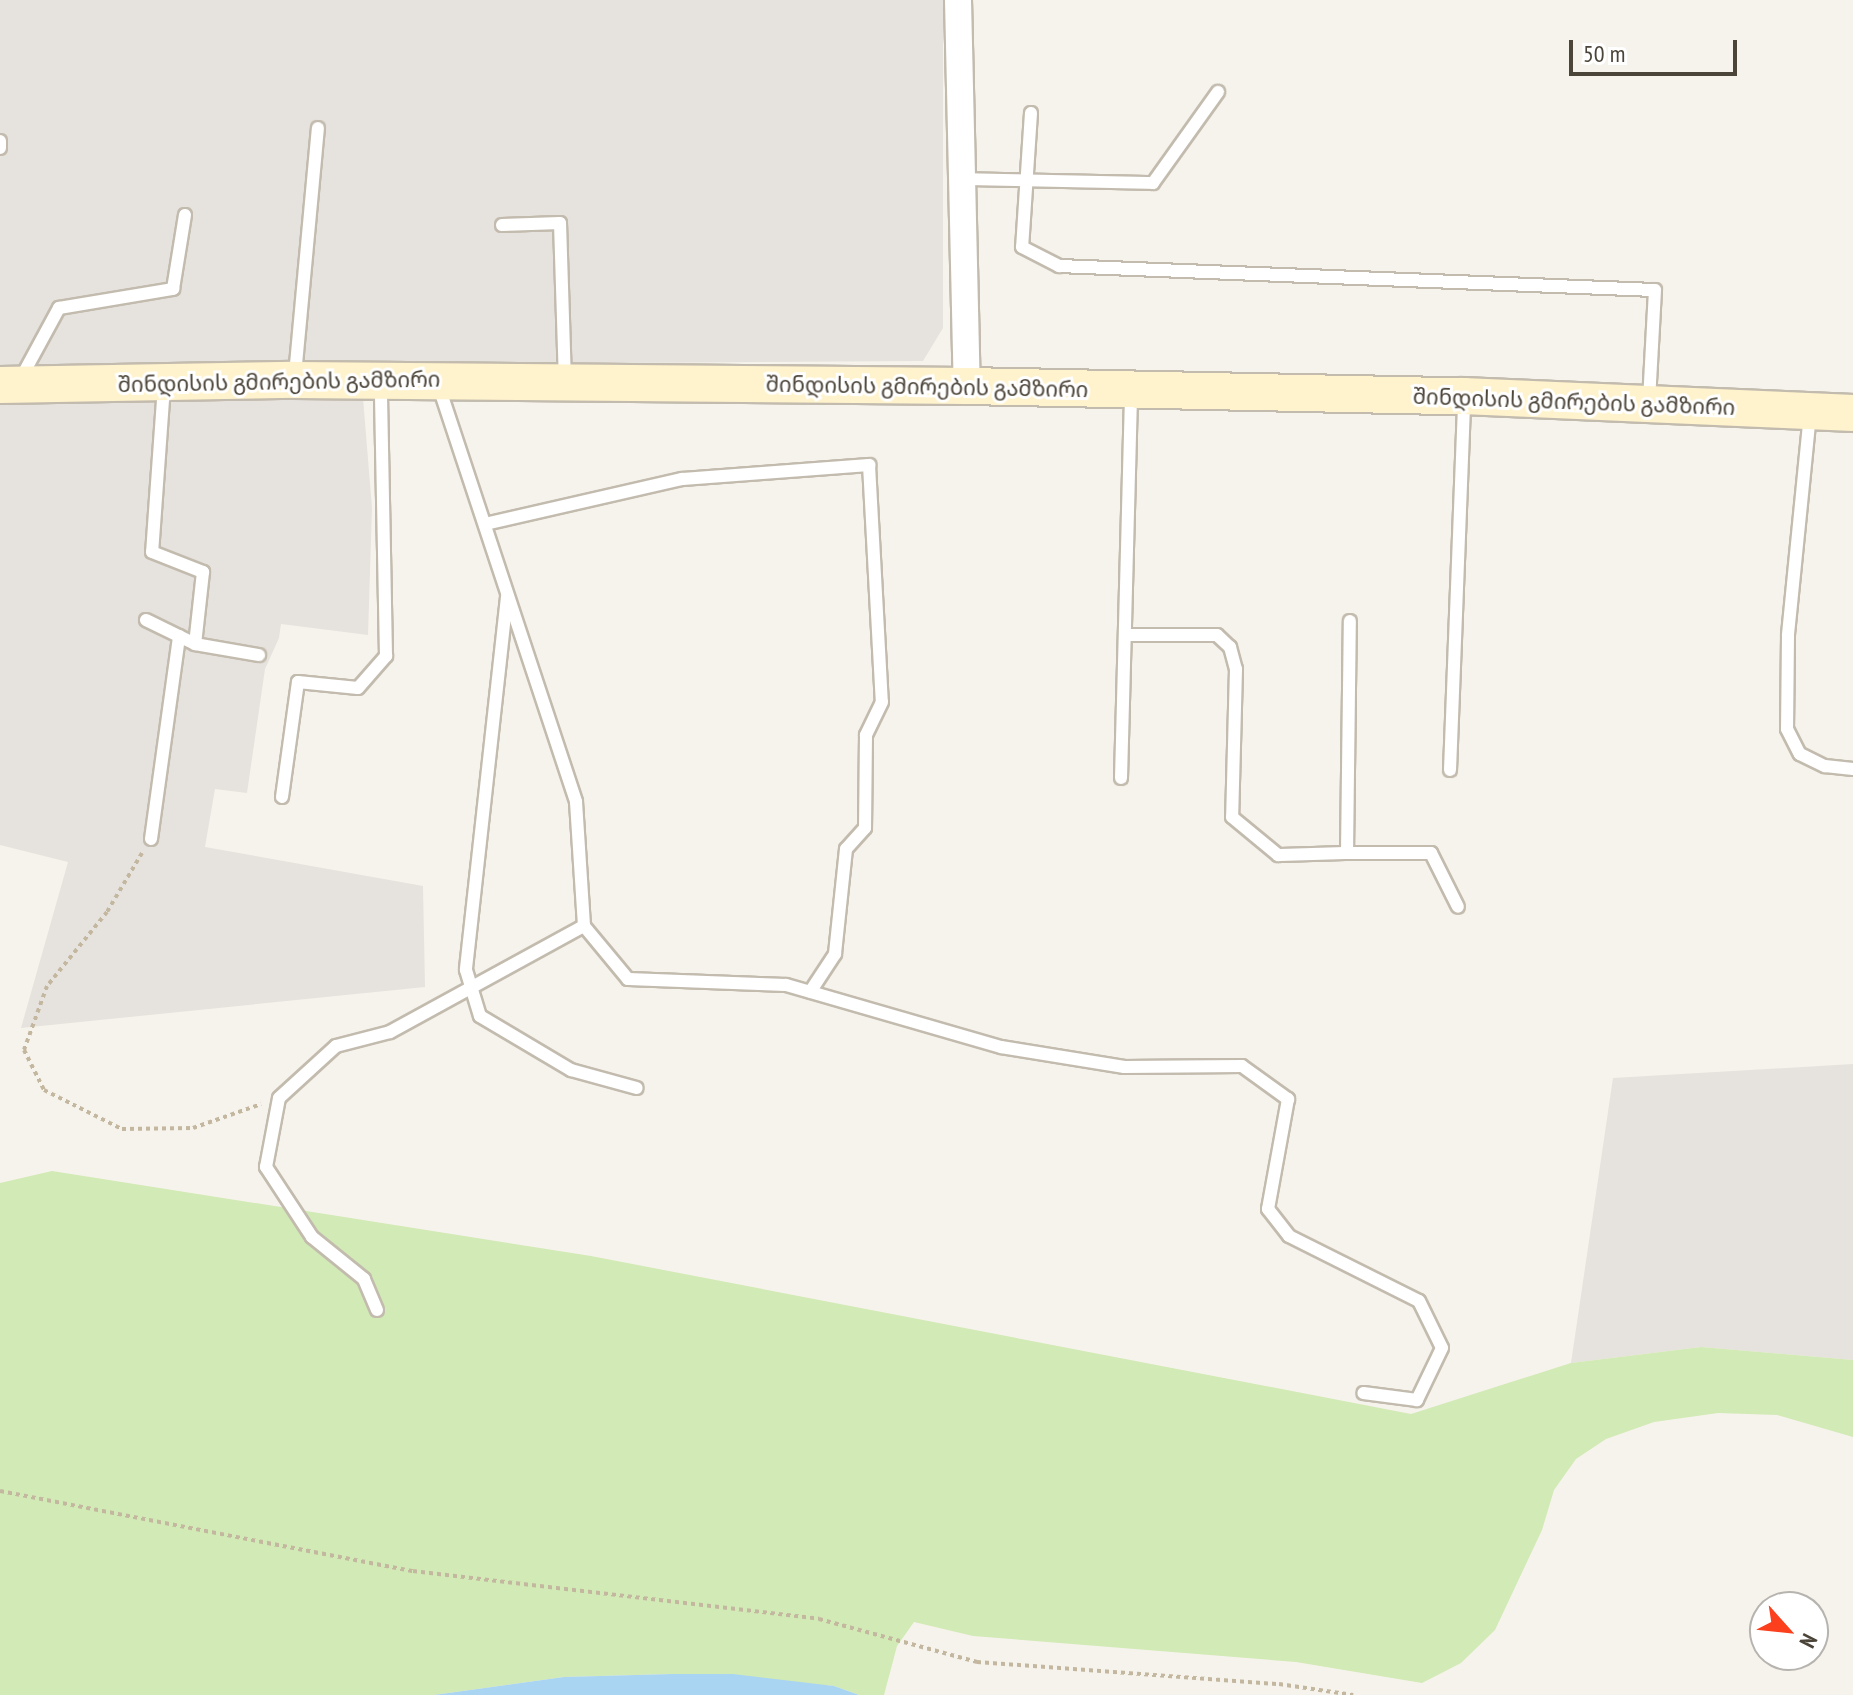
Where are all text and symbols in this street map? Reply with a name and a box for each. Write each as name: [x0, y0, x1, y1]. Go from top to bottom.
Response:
scale bar: [1573, 24, 1741, 74]
text: 50 m: [1583, 38, 1625, 69]
street label: შინდისის გმირების გამზირი: [117, 366, 441, 398]
street label: შინდისის გმირების გამზირი: [765, 371, 1089, 403]
street label: შინდისის გმირების გამზირი: [1412, 383, 1736, 421]
north arrow: [1749, 1591, 1829, 1671]
text: N: [1793, 1629, 1824, 1653]

